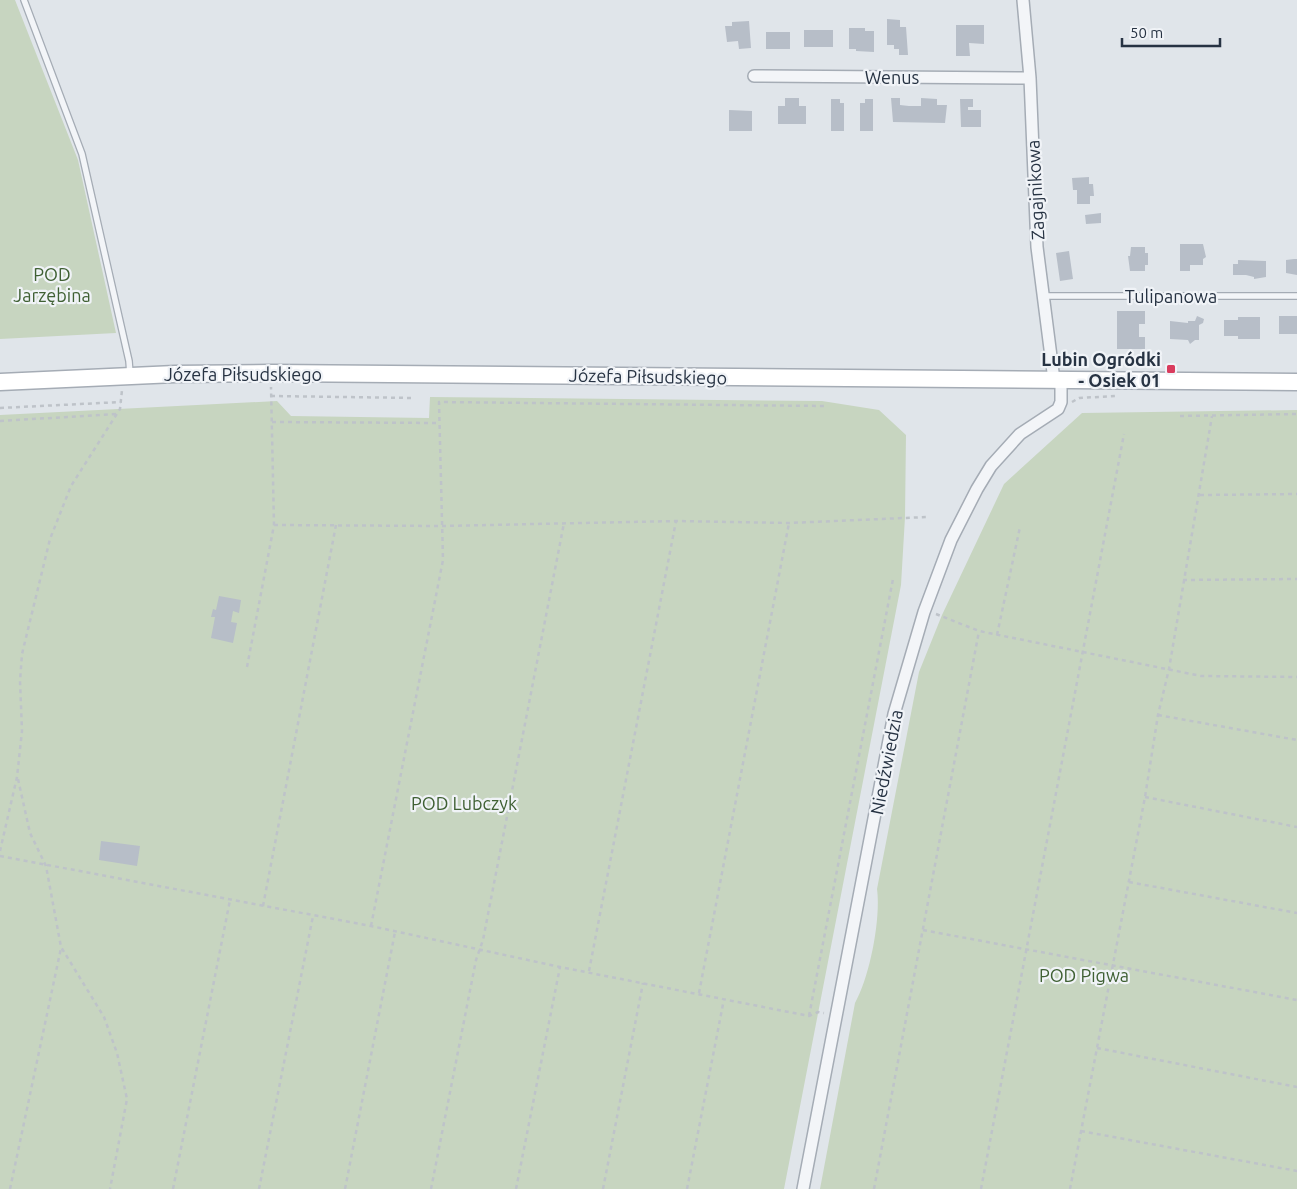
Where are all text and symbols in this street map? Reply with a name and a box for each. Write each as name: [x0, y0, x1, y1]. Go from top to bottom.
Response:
scale bar: [1122, 15, 1220, 47]
text: 50 m: [1130, 24, 1163, 41]
street label: Wenus: [865, 67, 920, 87]
street label: Zagajnikowa: [1022, 139, 1048, 241]
park label: POD Jarzębina: [13, 264, 91, 305]
street label: Tulipanowa: [1125, 286, 1217, 306]
place label: Lubin Ogródki - Osiek 01: [1041, 349, 1161, 390]
marker: Lubin Ogródki - Osiek 01: [1165, 363, 1177, 375]
street label: Józefa Piłsudskiego: [164, 364, 322, 384]
street label: Józefa Piłsudskiego: [569, 365, 727, 387]
street label: Niedźwiedzia: [866, 708, 906, 816]
park label: POD Lubczyk: [411, 793, 517, 813]
park label: POD Pigwa: [1039, 965, 1129, 985]

